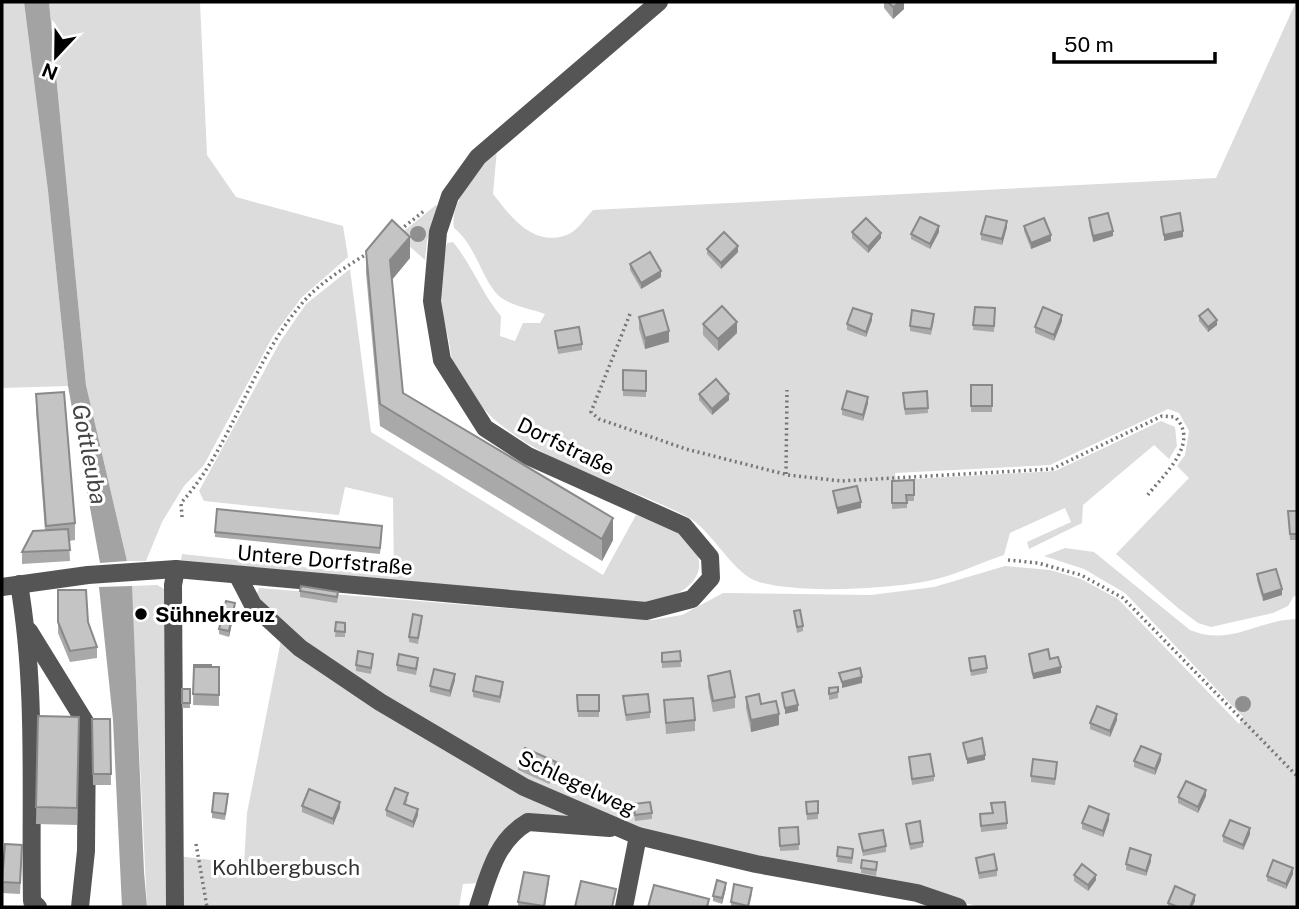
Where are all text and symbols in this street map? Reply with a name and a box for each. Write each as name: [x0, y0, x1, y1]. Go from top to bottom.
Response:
north arrow: [21, 21, 91, 91]
scale bar: [1054, 21, 1215, 65]
text: 50 m: [1064, 32, 1114, 57]
text: N: [39, 59, 61, 85]
water label: Gottleuba: [67, 401, 113, 507]
street label: Dorfstraße: [513, 412, 619, 480]
street label: Untere Dorfstraße: [236, 540, 414, 580]
place label: Sühnekreuz: [155, 602, 275, 627]
marker: Sühnekreuz: [133, 606, 149, 622]
street label: Schlegelweg: [514, 745, 640, 821]
park label: Kohlbergbusch: [212, 855, 360, 880]

